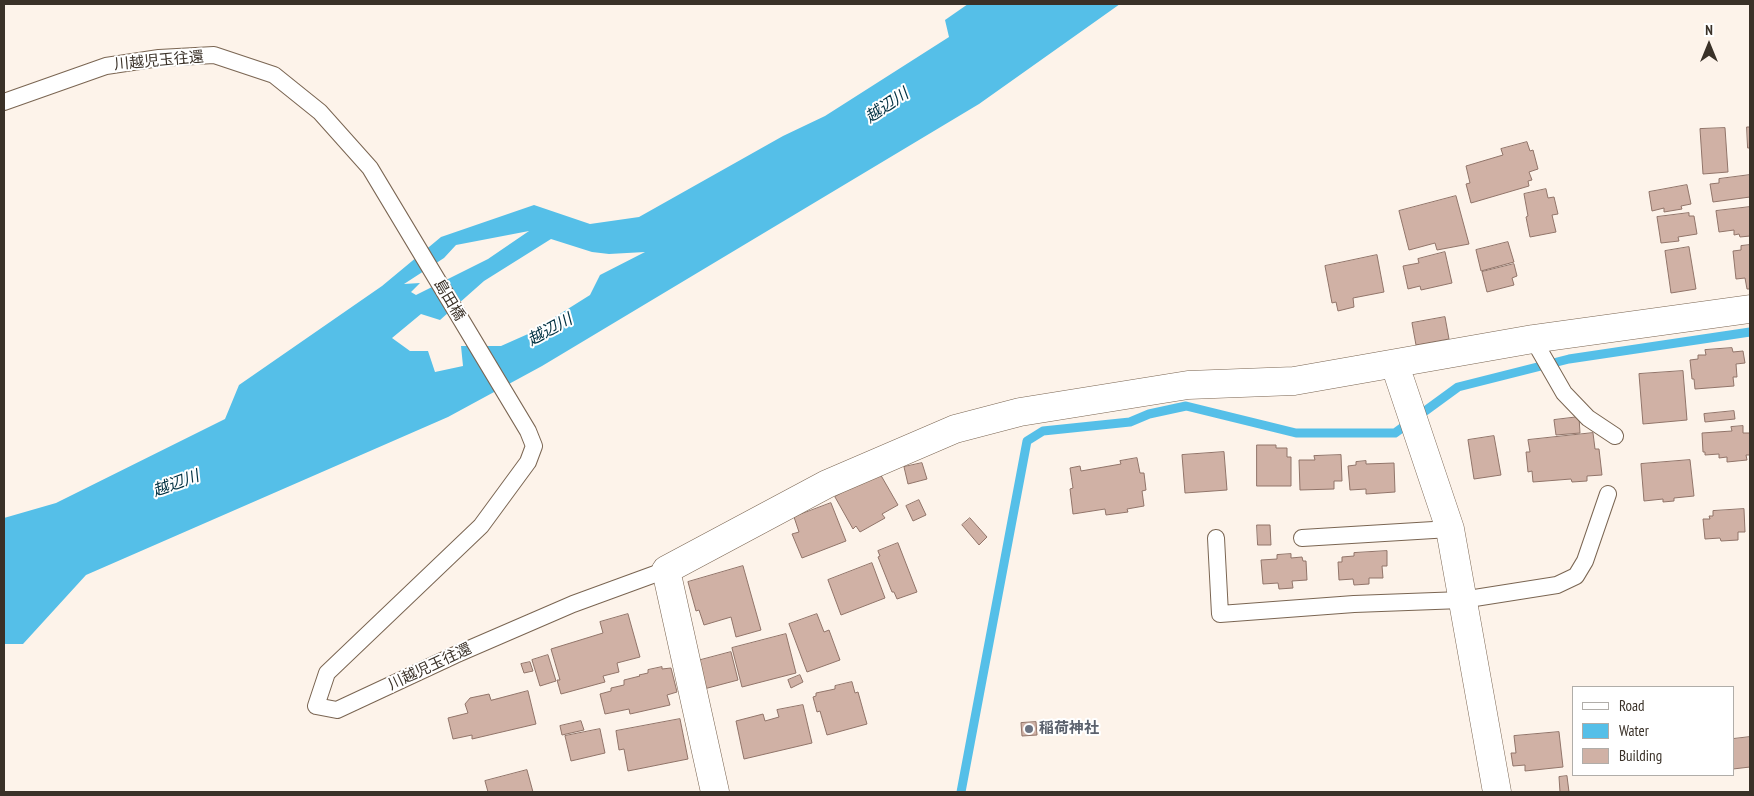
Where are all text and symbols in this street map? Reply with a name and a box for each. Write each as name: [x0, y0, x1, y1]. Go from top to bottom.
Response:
north arrow: [1684, 20, 1734, 70]
text: N: [1705, 21, 1713, 39]
street label: 川越児玉往還: [113, 48, 205, 74]
water label: 越辺川: [862, 85, 912, 127]
street label: 島田橋: [430, 276, 468, 324]
water label: 越辺川: [524, 310, 576, 350]
water label: 越辺川: [150, 467, 202, 501]
street label: 川越児玉往還: [385, 640, 475, 694]
legend: [1572, 686, 1734, 776]
text: Road: [1619, 696, 1645, 715]
place label: 稲荷神社: [1039, 720, 1099, 738]
text: Water: [1619, 721, 1649, 740]
marker: 稲荷神社: [1023, 723, 1035, 735]
text: Building: [1619, 746, 1662, 765]

